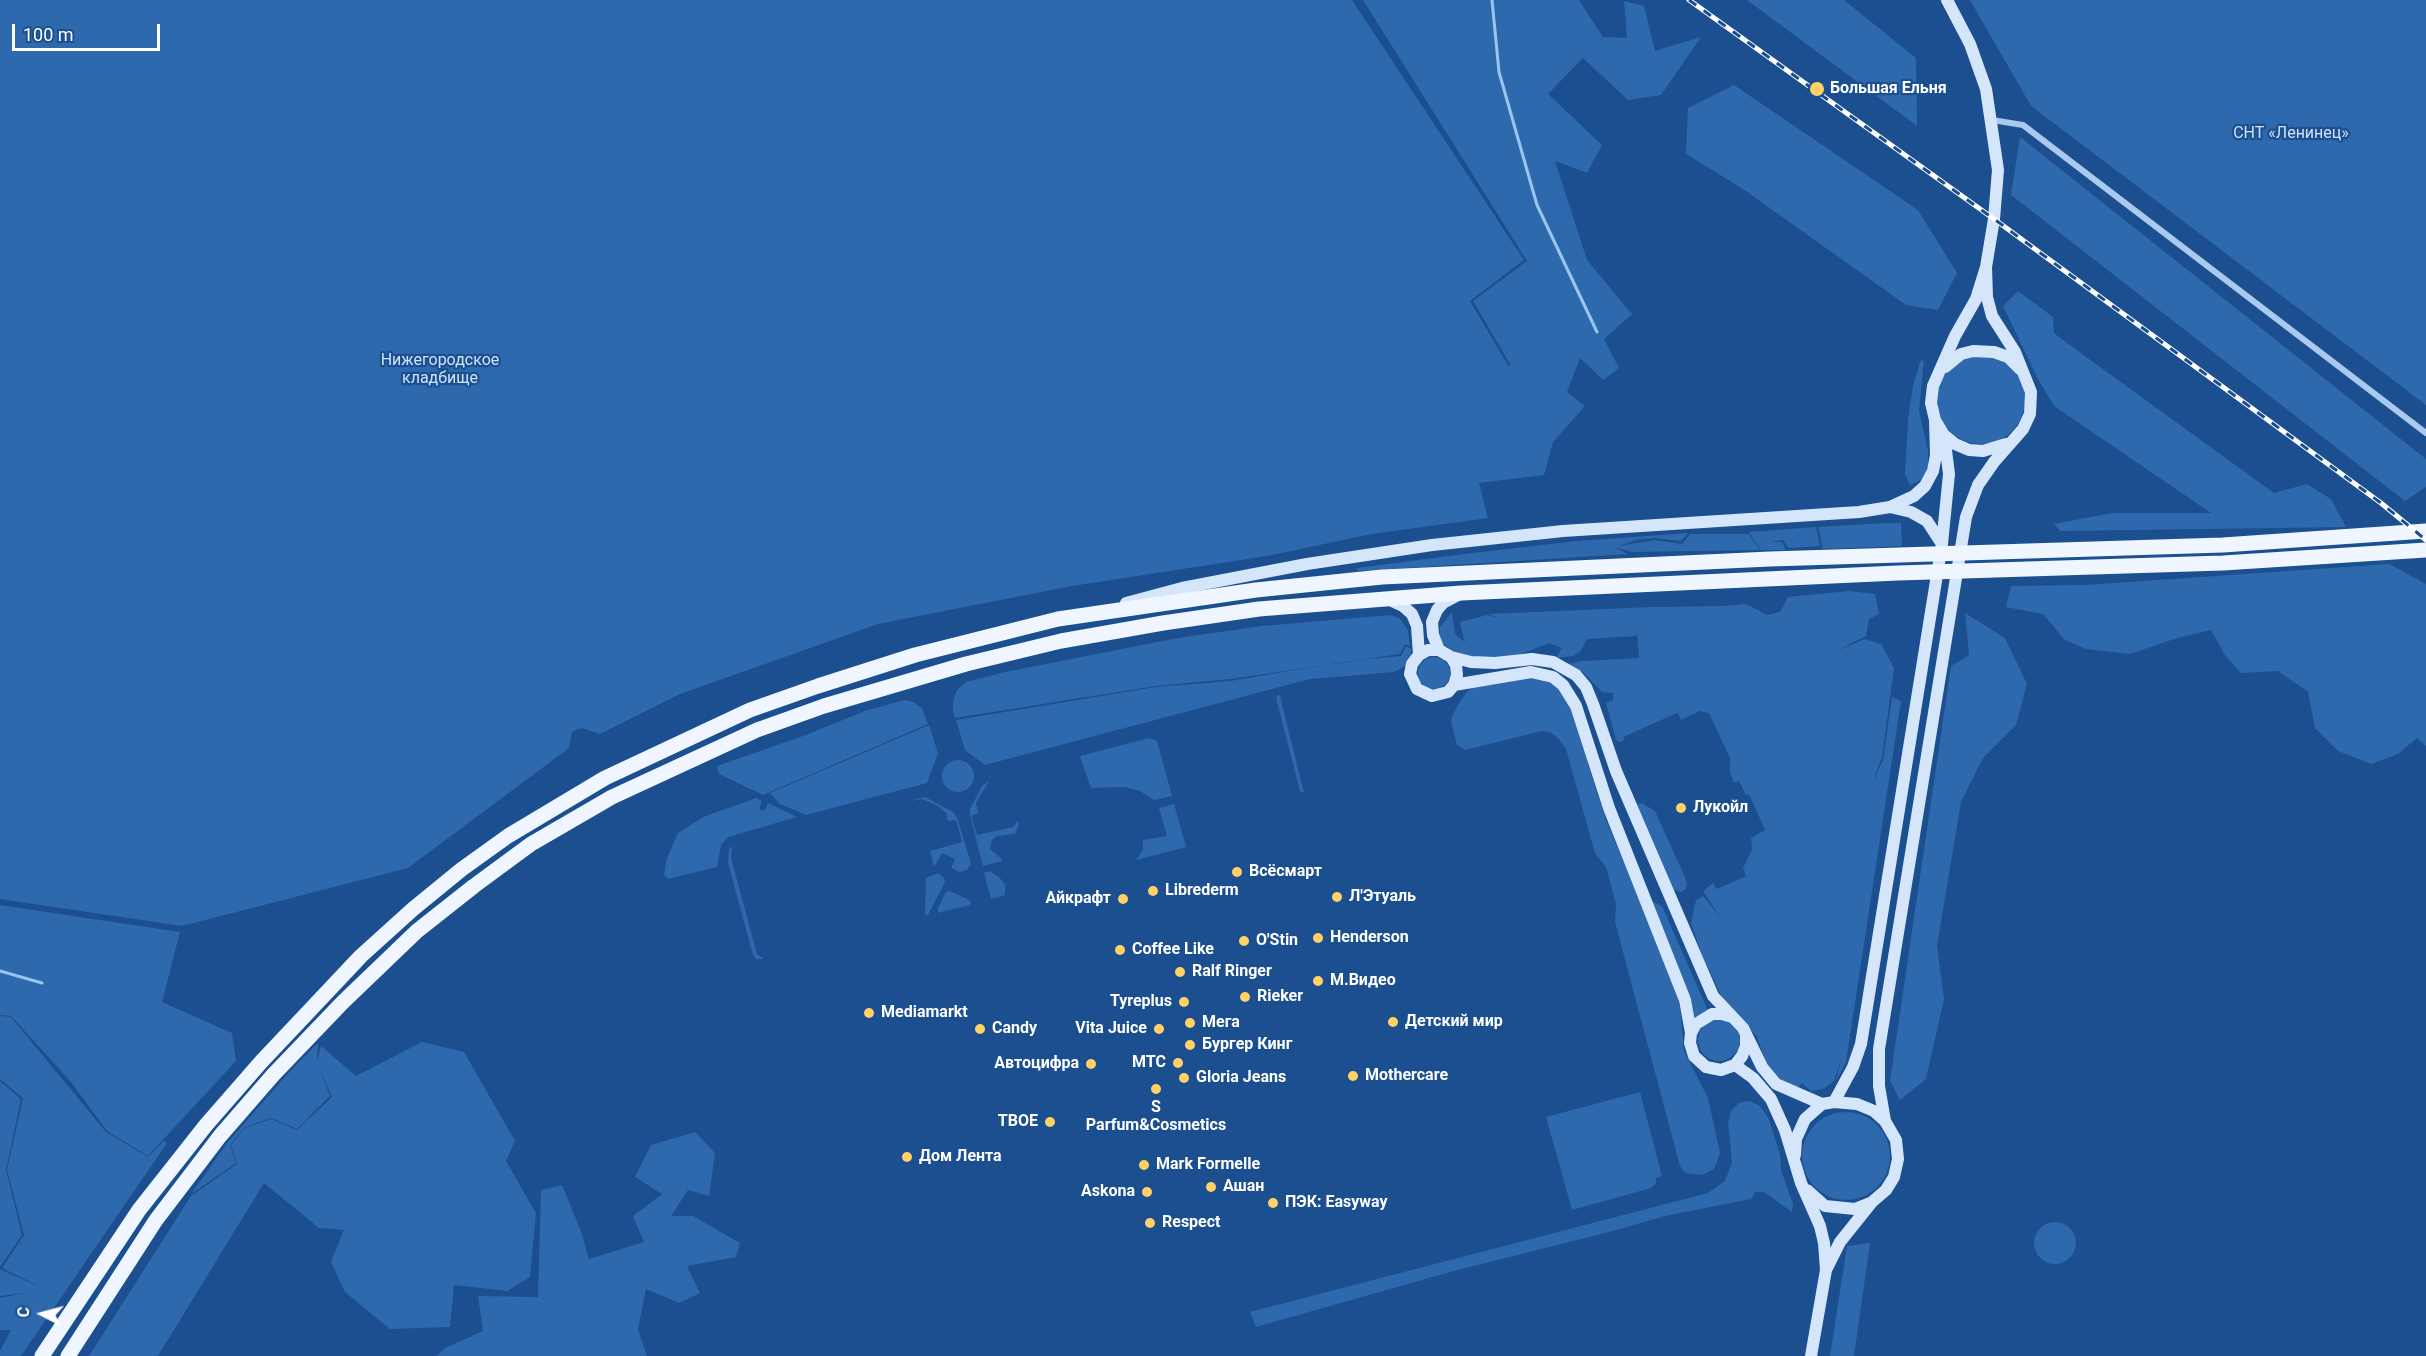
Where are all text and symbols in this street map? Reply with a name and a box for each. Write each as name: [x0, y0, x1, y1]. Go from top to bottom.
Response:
scale bar: [15, 12, 164, 50]
text: 100 m: [23, 24, 74, 45]
place label: Большая Ельня: [1830, 79, 1947, 99]
marker: Большая Ельня: [1808, 80, 1826, 98]
park label: СНТ «Ленинец»: [2233, 124, 2349, 144]
park label: Нижегородское кладбище: [381, 351, 499, 389]
place label: Лукойл: [1693, 798, 1748, 818]
marker: Лукойл: [1674, 801, 1688, 815]
place label: Всёсмарт: [1249, 862, 1322, 882]
marker: Всёсмарт: [1230, 865, 1244, 879]
place label: Librederm: [1165, 881, 1239, 901]
marker: Librederm: [1146, 884, 1160, 898]
place label: Л'Этуаль: [1349, 887, 1416, 907]
place label: Айкрафт: [1045, 889, 1111, 909]
marker: Л'Этуаль: [1330, 890, 1344, 904]
marker: Айкрафт: [1116, 892, 1130, 906]
place label: Henderson: [1330, 928, 1409, 948]
place label: O'Stin: [1256, 931, 1298, 951]
marker: Henderson: [1311, 931, 1325, 945]
marker: O'Stin: [1237, 934, 1251, 948]
place label: Coffee Like: [1132, 940, 1214, 960]
marker: Coffee Like: [1113, 943, 1127, 957]
place label: Ralf Ringer: [1192, 962, 1272, 982]
marker: Ralf Ringer: [1173, 965, 1187, 979]
place label: М.Видео: [1330, 971, 1396, 991]
marker: М.Видео: [1311, 974, 1325, 988]
place label: Rieker: [1257, 987, 1303, 1007]
marker: Rieker: [1238, 990, 1252, 1004]
place label: Tyreplus: [1110, 992, 1172, 1012]
marker: Tyreplus: [1177, 995, 1191, 1009]
place label: Mediamarkt: [881, 1003, 968, 1023]
marker: Mediamarkt: [862, 1006, 876, 1020]
place label: Детский мир: [1405, 1012, 1503, 1032]
place label: Мега: [1202, 1013, 1240, 1033]
marker: Детский мир: [1386, 1015, 1400, 1029]
marker: Мега: [1183, 1016, 1197, 1030]
place label: Candy: [992, 1019, 1037, 1039]
place label: Vita Juice: [1075, 1019, 1147, 1039]
marker: Candy: [973, 1022, 987, 1036]
marker: Vita Juice: [1152, 1022, 1166, 1036]
place label: Бургер Кинг: [1202, 1035, 1292, 1055]
marker: Бургер Кинг: [1183, 1038, 1197, 1052]
place label: МТС: [1132, 1053, 1166, 1073]
place label: Автоцифра: [994, 1054, 1079, 1074]
marker: МТС: [1171, 1056, 1185, 1070]
marker: Автоцифра: [1084, 1057, 1098, 1071]
place label: Mothercare: [1365, 1066, 1448, 1086]
place label: Gloria Jeans: [1196, 1068, 1286, 1088]
marker: Mothercare: [1346, 1069, 1360, 1083]
marker: Gloria Jeans: [1177, 1071, 1191, 1085]
marker: S Parfum&Cosmetics: [1149, 1082, 1163, 1096]
place label: S Parfum&Cosmetics: [1086, 1098, 1226, 1136]
place label: ТВОЕ: [998, 1112, 1038, 1132]
marker: ТВОЕ: [1043, 1115, 1057, 1129]
place label: Дом Лента: [919, 1147, 1002, 1167]
marker: Дом Лента: [900, 1150, 914, 1164]
place label: Mark Formelle: [1156, 1155, 1260, 1175]
marker: Mark Formelle: [1137, 1158, 1151, 1172]
place label: Ашан: [1223, 1177, 1264, 1197]
marker: Ашан: [1204, 1180, 1218, 1194]
place label: Askona: [1081, 1182, 1135, 1202]
marker: Askona: [1140, 1185, 1154, 1199]
place label: ПЭК: Easyway: [1285, 1193, 1388, 1213]
marker: ПЭК: Easyway: [1266, 1196, 1280, 1210]
place label: Respect: [1162, 1213, 1220, 1233]
marker: Respect: [1143, 1216, 1157, 1230]
north arrow: [12, 1284, 72, 1344]
text: С: [14, 1306, 34, 1318]

